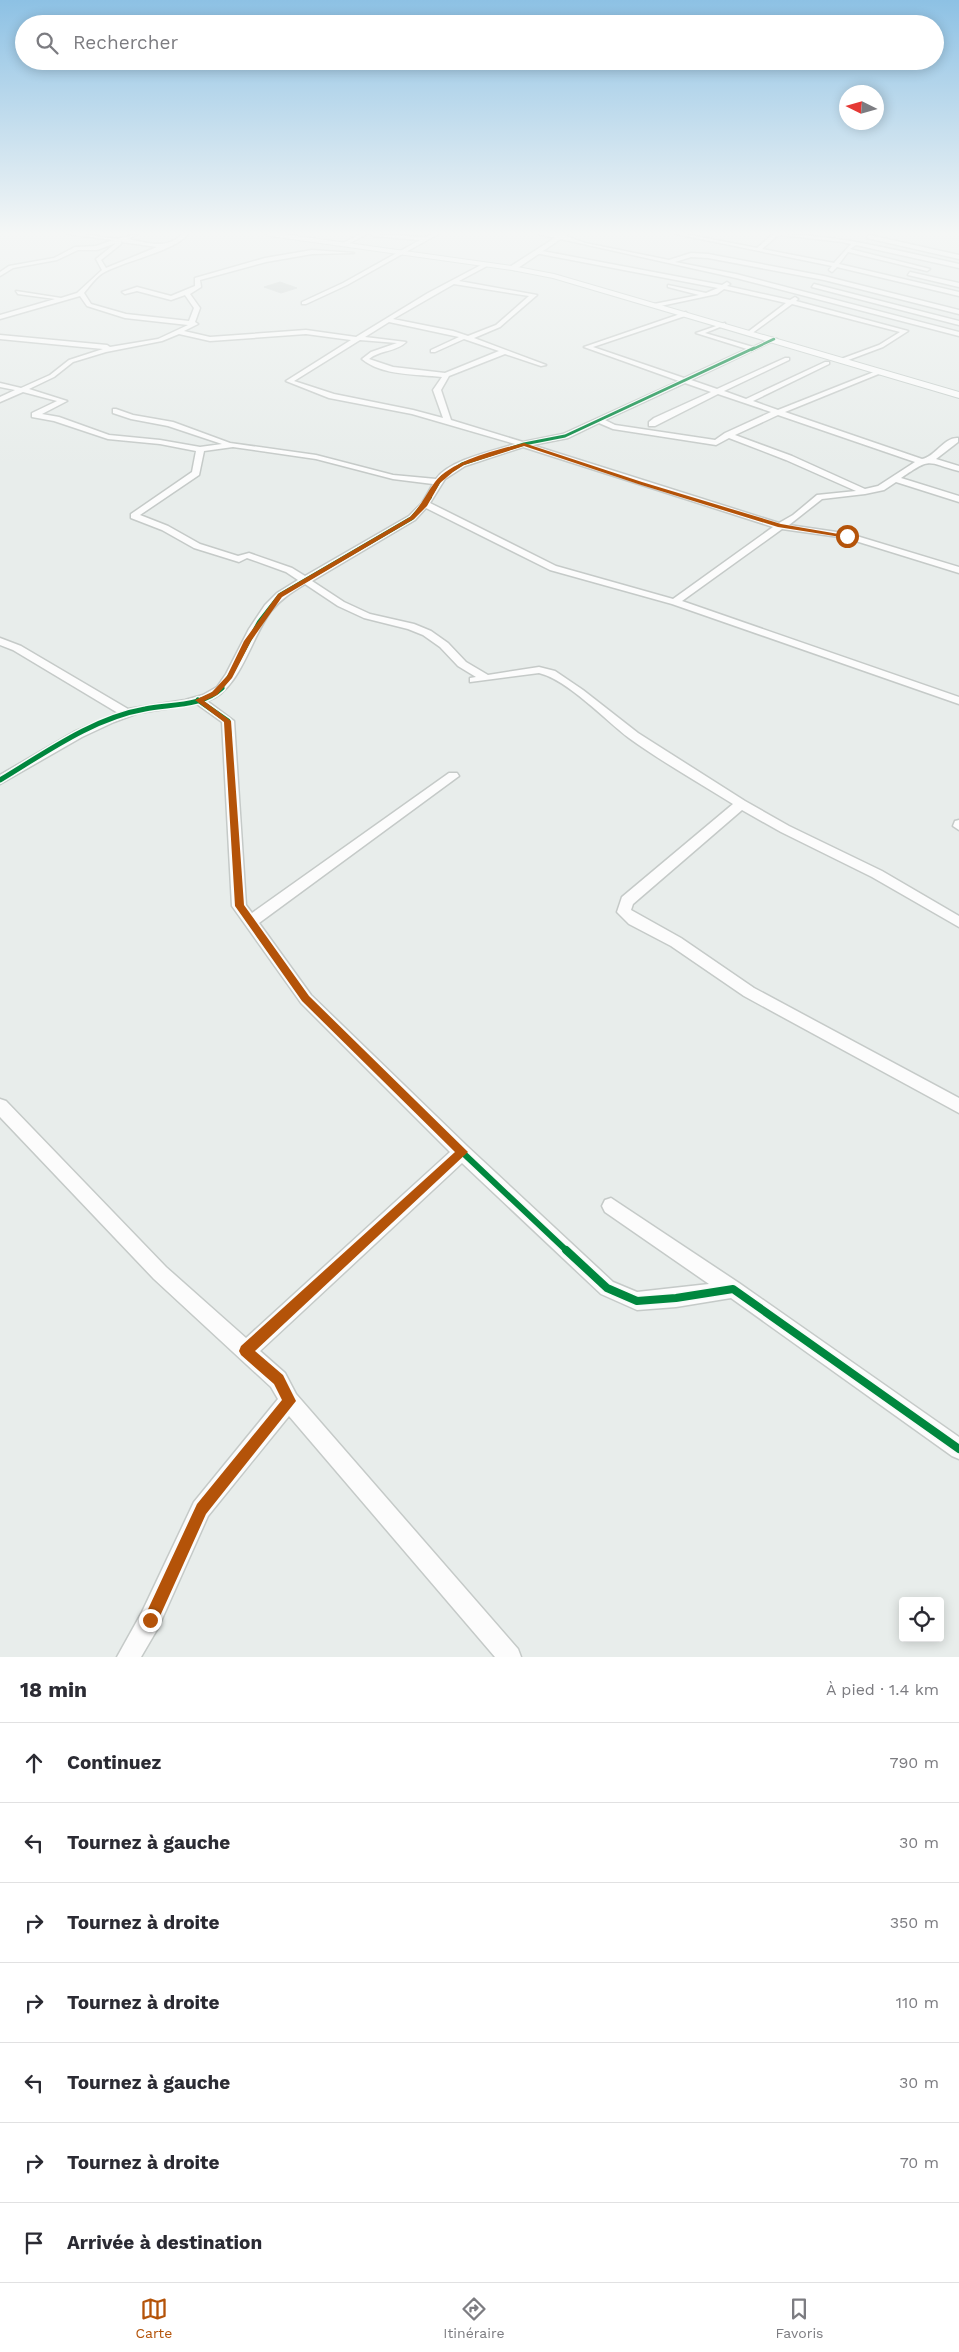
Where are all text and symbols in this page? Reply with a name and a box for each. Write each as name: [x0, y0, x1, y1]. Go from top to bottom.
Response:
search box: [15, 15, 944, 70]
icon: search: [33, 29, 61, 57]
text: Rechercher: [73, 31, 178, 54]
north arrow: [839, 85, 884, 130]
route start: [836, 525, 859, 548]
map controls: [899, 1597, 944, 1642]
button: locate: [899, 1597, 944, 1642]
route end: [139, 1609, 162, 1632]
text: 18 min: [20, 1677, 87, 1702]
text: À pied · 1.4 km: [826, 1680, 939, 1699]
icon: ahead: [20, 1749, 48, 1777]
text: Continuez: [67, 1751, 161, 1774]
text: 790 m: [889, 1753, 939, 1772]
icon: left: [20, 1829, 48, 1857]
text: Tournez à gauche: [67, 1831, 230, 1854]
text: 30 m: [899, 1833, 939, 1852]
icon: right: [20, 1909, 48, 1937]
text: Tournez à droite: [67, 1911, 219, 1934]
text: 350 m: [890, 1913, 939, 1932]
icon: right: [20, 1989, 48, 2017]
text: Tournez à droite: [67, 1991, 219, 2014]
text: 110 m: [896, 1993, 939, 2012]
icon: left: [20, 2069, 48, 2097]
text: Tournez à gauche: [67, 2071, 230, 2094]
text: 30 m: [899, 2073, 939, 2092]
icon: right: [20, 2149, 48, 2177]
text: Tournez à droite: [67, 2151, 219, 2174]
text: 70 m: [900, 2153, 939, 2172]
icon: arrive: [20, 2229, 48, 2257]
text: Arrivée à destination: [67, 2231, 262, 2254]
tab: Carte: [136, 2295, 172, 2341]
tab: Itinéraire: [443, 2295, 504, 2341]
tab: Favoris: [775, 2295, 824, 2341]

